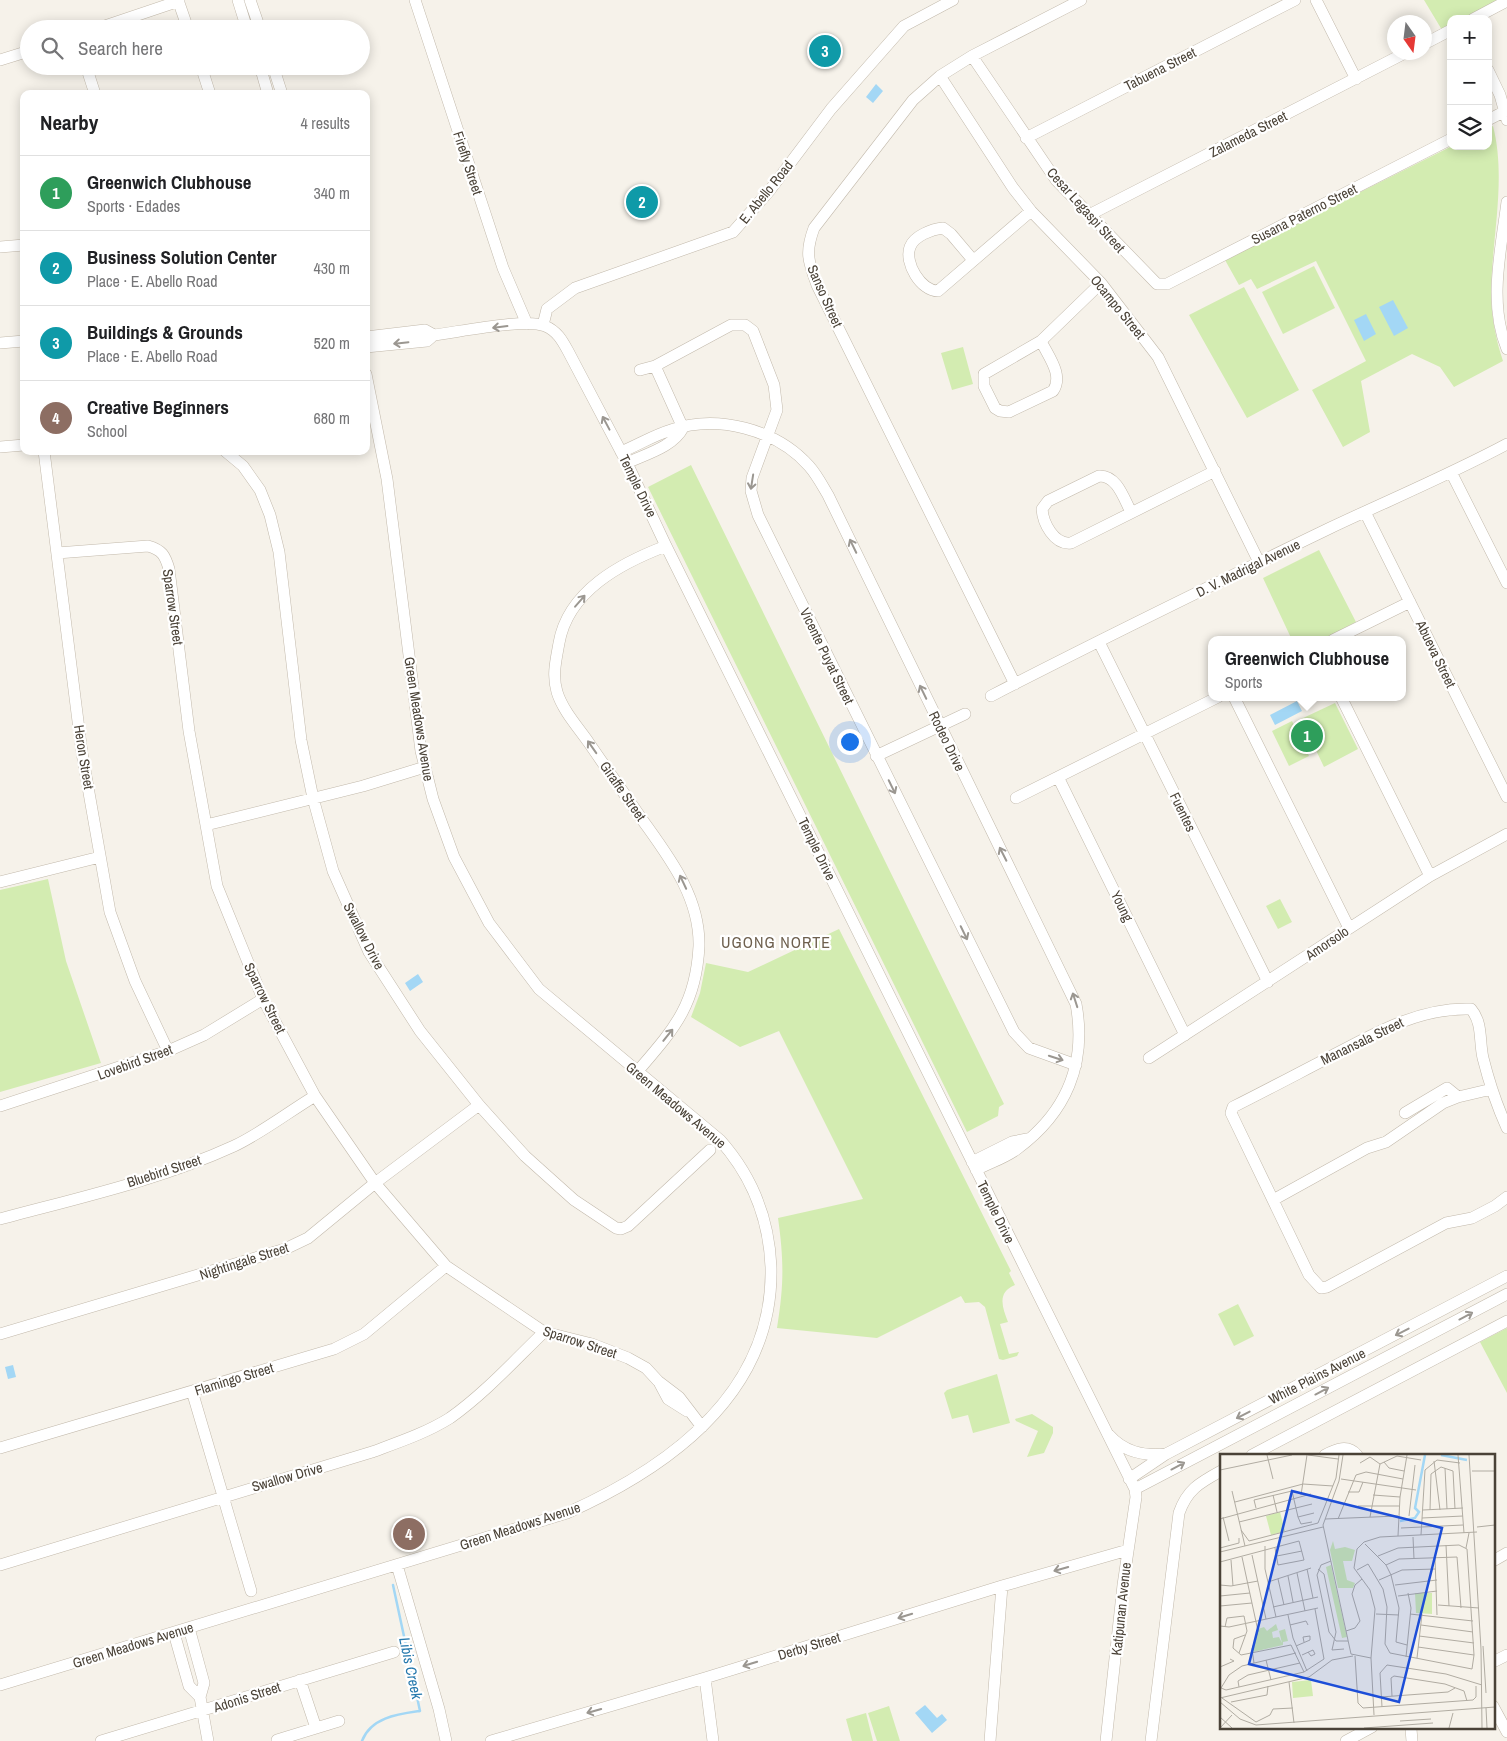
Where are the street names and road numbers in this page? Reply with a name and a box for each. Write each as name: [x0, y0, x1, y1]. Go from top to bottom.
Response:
street label: Tabuena Street: [1121, 43, 1199, 95]
street label: Zalameda Street: [1206, 107, 1290, 161]
street label: Firefly Street: [449, 129, 487, 197]
street label: E. Abello Road: [735, 157, 797, 227]
street label: Cesar Legaspi Street: [1043, 164, 1129, 256]
street label: Susana Paterno Street: [1248, 180, 1360, 248]
street label: Sanso Street: [803, 262, 847, 330]
street label: Ocampo Street: [1087, 271, 1149, 343]
street label: Temple Drive: [615, 452, 661, 520]
street label: D. V. Madrigal Avenue: [1193, 535, 1303, 601]
street label: Sparrow Street: [159, 568, 187, 646]
street label: Vicente Puyat Street: [796, 605, 858, 707]
street label: Abueva Street: [1412, 616, 1460, 691]
street label: Green Meadows Avenue: [400, 656, 438, 782]
street label: Rodeo Drive: [925, 708, 969, 774]
street label: Heron Street: [70, 723, 98, 791]
street label: Giraffe Street: [596, 758, 650, 824]
street label: Fuentes: [1166, 789, 1200, 835]
street label: Temple Drive: [794, 815, 840, 883]
street label: Young: [1107, 888, 1137, 925]
street label: Swallow Drive: [339, 900, 389, 972]
street label: Amorsolo: [1301, 922, 1352, 965]
street label: Sparrow Street: [240, 960, 290, 1036]
street label: Manansala Street: [1318, 1013, 1406, 1069]
street label: Lovebird Street: [95, 1040, 175, 1084]
street label: Green Meadows Avenue: [622, 1058, 730, 1152]
street label: Bluebird Street: [125, 1151, 203, 1191]
street label: Temple Drive: [973, 1178, 1019, 1246]
street label: Nightingale Street: [197, 1238, 291, 1284]
street label: Sparrow Street: [541, 1322, 619, 1362]
street label: White Plains Avenue: [1266, 1344, 1368, 1408]
street label: Flamingo Street: [192, 1358, 276, 1400]
street label: Swallow Drive: [250, 1458, 324, 1496]
street label: Green Meadows Avenue: [458, 1498, 582, 1554]
street label: Katipunan Avenue: [1107, 1561, 1135, 1657]
street label: Green Meadows Avenue: [70, 1618, 196, 1672]
street label: Derby Street: [776, 1628, 842, 1664]
street label: Adonis Street: [210, 1678, 283, 1717]

